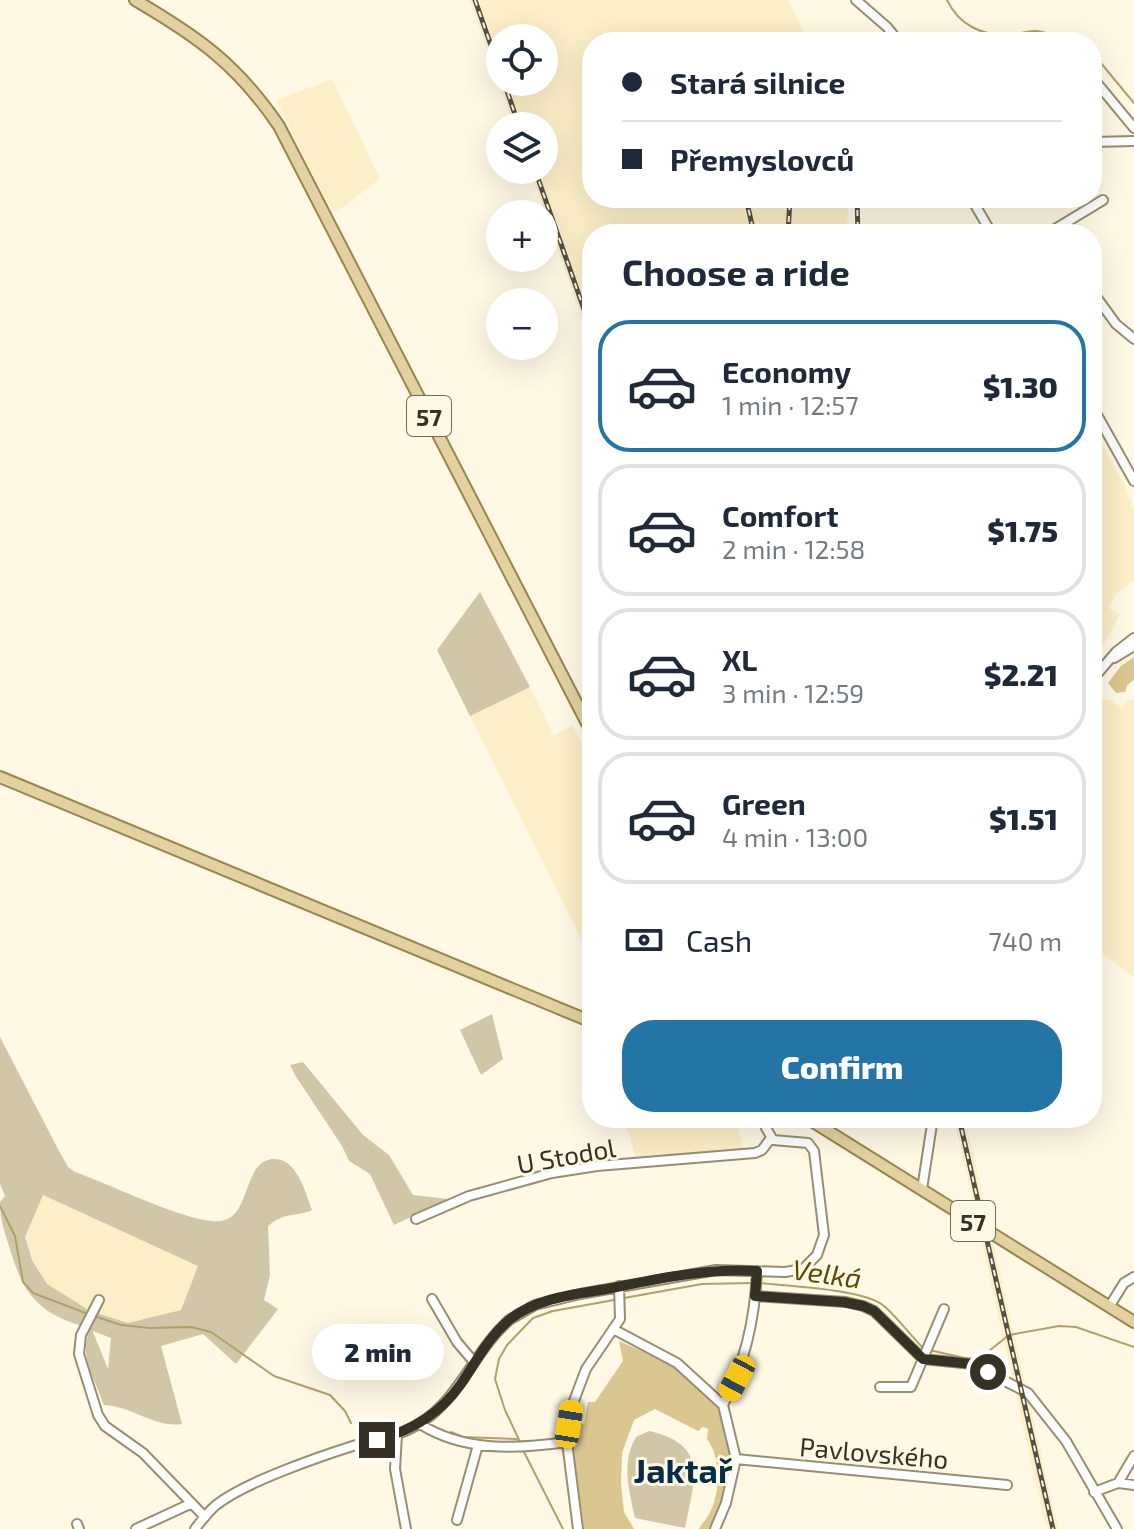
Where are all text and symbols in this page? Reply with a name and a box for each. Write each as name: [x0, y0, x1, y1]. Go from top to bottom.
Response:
map controls: [486, 24, 558, 360]
button: locate: [486, 24, 558, 96]
text: Stará silnice: [670, 64, 846, 100]
button: layers: [486, 112, 558, 184]
text: Přemyslovců: [670, 141, 854, 177]
button: +: [486, 200, 558, 272]
text: Choose a ride: [622, 250, 850, 293]
button: −: [486, 288, 558, 360]
icon: car: [626, 350, 698, 422]
text: Economy: [722, 353, 851, 389]
text: $1.30: [983, 368, 1058, 404]
text: 1 min · 12:57: [722, 389, 859, 420]
road number: 57: [407, 396, 451, 436]
icon: car: [626, 494, 698, 566]
text: Comfort: [722, 497, 839, 533]
text: $1.75: [987, 512, 1058, 548]
text: 2 min · 12:58: [722, 533, 865, 564]
icon: car: [626, 638, 698, 710]
text: XL: [722, 641, 757, 677]
text: $2.21: [984, 656, 1058, 692]
text: 3 min · 12:59: [722, 677, 864, 708]
icon: car: [626, 782, 698, 854]
text: Green: [722, 785, 806, 821]
text: $1.51: [989, 800, 1058, 836]
text: 4 min · 13:00: [722, 821, 868, 852]
icon: cash: [622, 918, 666, 962]
text: Cash: [686, 922, 752, 958]
text: 740 m: [988, 925, 1062, 956]
button: Confirm: [622, 1020, 1062, 1112]
street label: U Stodol: [514, 1131, 618, 1179]
road number: 57: [951, 1201, 995, 1241]
water label: Velká: [790, 1251, 864, 1295]
callout: 2 min: [311, 1324, 443, 1380]
text: 2 min: [344, 1336, 412, 1367]
car: [715, 1351, 759, 1405]
route start: [970, 1354, 1006, 1390]
car: [553, 1398, 585, 1450]
route end: [359, 1422, 395, 1458]
street label: Pavlovského: [798, 1430, 950, 1474]
district label: Jaktař: [634, 1449, 733, 1490]

